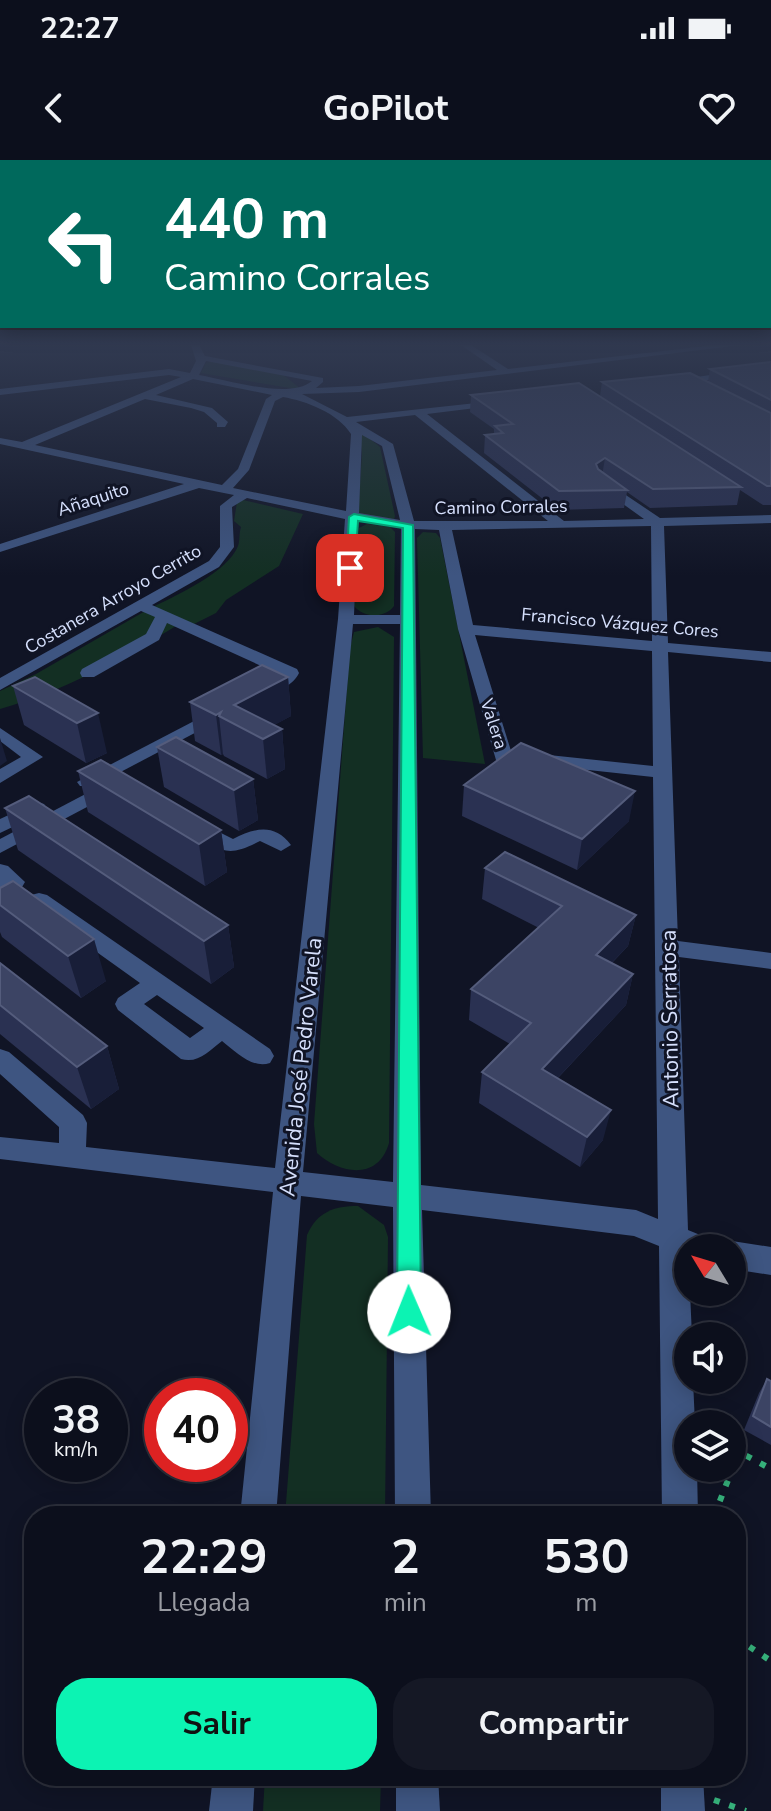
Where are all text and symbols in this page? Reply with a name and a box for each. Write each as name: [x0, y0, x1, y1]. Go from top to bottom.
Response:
text: 22:27: [40, 8, 119, 49]
text: GoPilot: [323, 84, 448, 133]
icon: back: [32, 86, 76, 130]
icon: heart: [695, 86, 739, 130]
text: 440 m: [164, 181, 329, 258]
icon: left: [32, 192, 136, 296]
text: Camino Corrales: [164, 254, 430, 303]
street label: Añaquito: [54, 476, 132, 522]
street label: Camino Corrales: [434, 494, 568, 520]
pin: [316, 534, 384, 602]
street label: Costanera Arroyo Cerrito: [20, 539, 206, 659]
icon: arrive: [328, 546, 372, 590]
street label: Francisco Vázquez Cores: [520, 602, 720, 644]
street label: Valera: [474, 695, 513, 752]
street label: Antonio Serratosa: [653, 930, 687, 1108]
street label: Avenida José Pedro Varela: [272, 936, 330, 1198]
north arrow: [674, 1234, 746, 1306]
map controls: [674, 1234, 746, 1482]
position arrow: [367, 1270, 451, 1354]
button: sound: [674, 1322, 746, 1394]
speed limit sign: 40: [144, 1378, 248, 1482]
text: 38: [52, 1393, 100, 1447]
button: layers: [674, 1410, 746, 1482]
text: km/h: [54, 1436, 98, 1463]
text: 22:29: [140, 1524, 267, 1590]
text: 2: [391, 1524, 420, 1590]
text: 530: [543, 1524, 630, 1590]
text: Llegada: [157, 1585, 251, 1620]
text: min: [384, 1585, 427, 1620]
text: m: [575, 1585, 598, 1620]
button: Salir: [56, 1678, 377, 1770]
button: Compartir: [393, 1678, 714, 1770]

